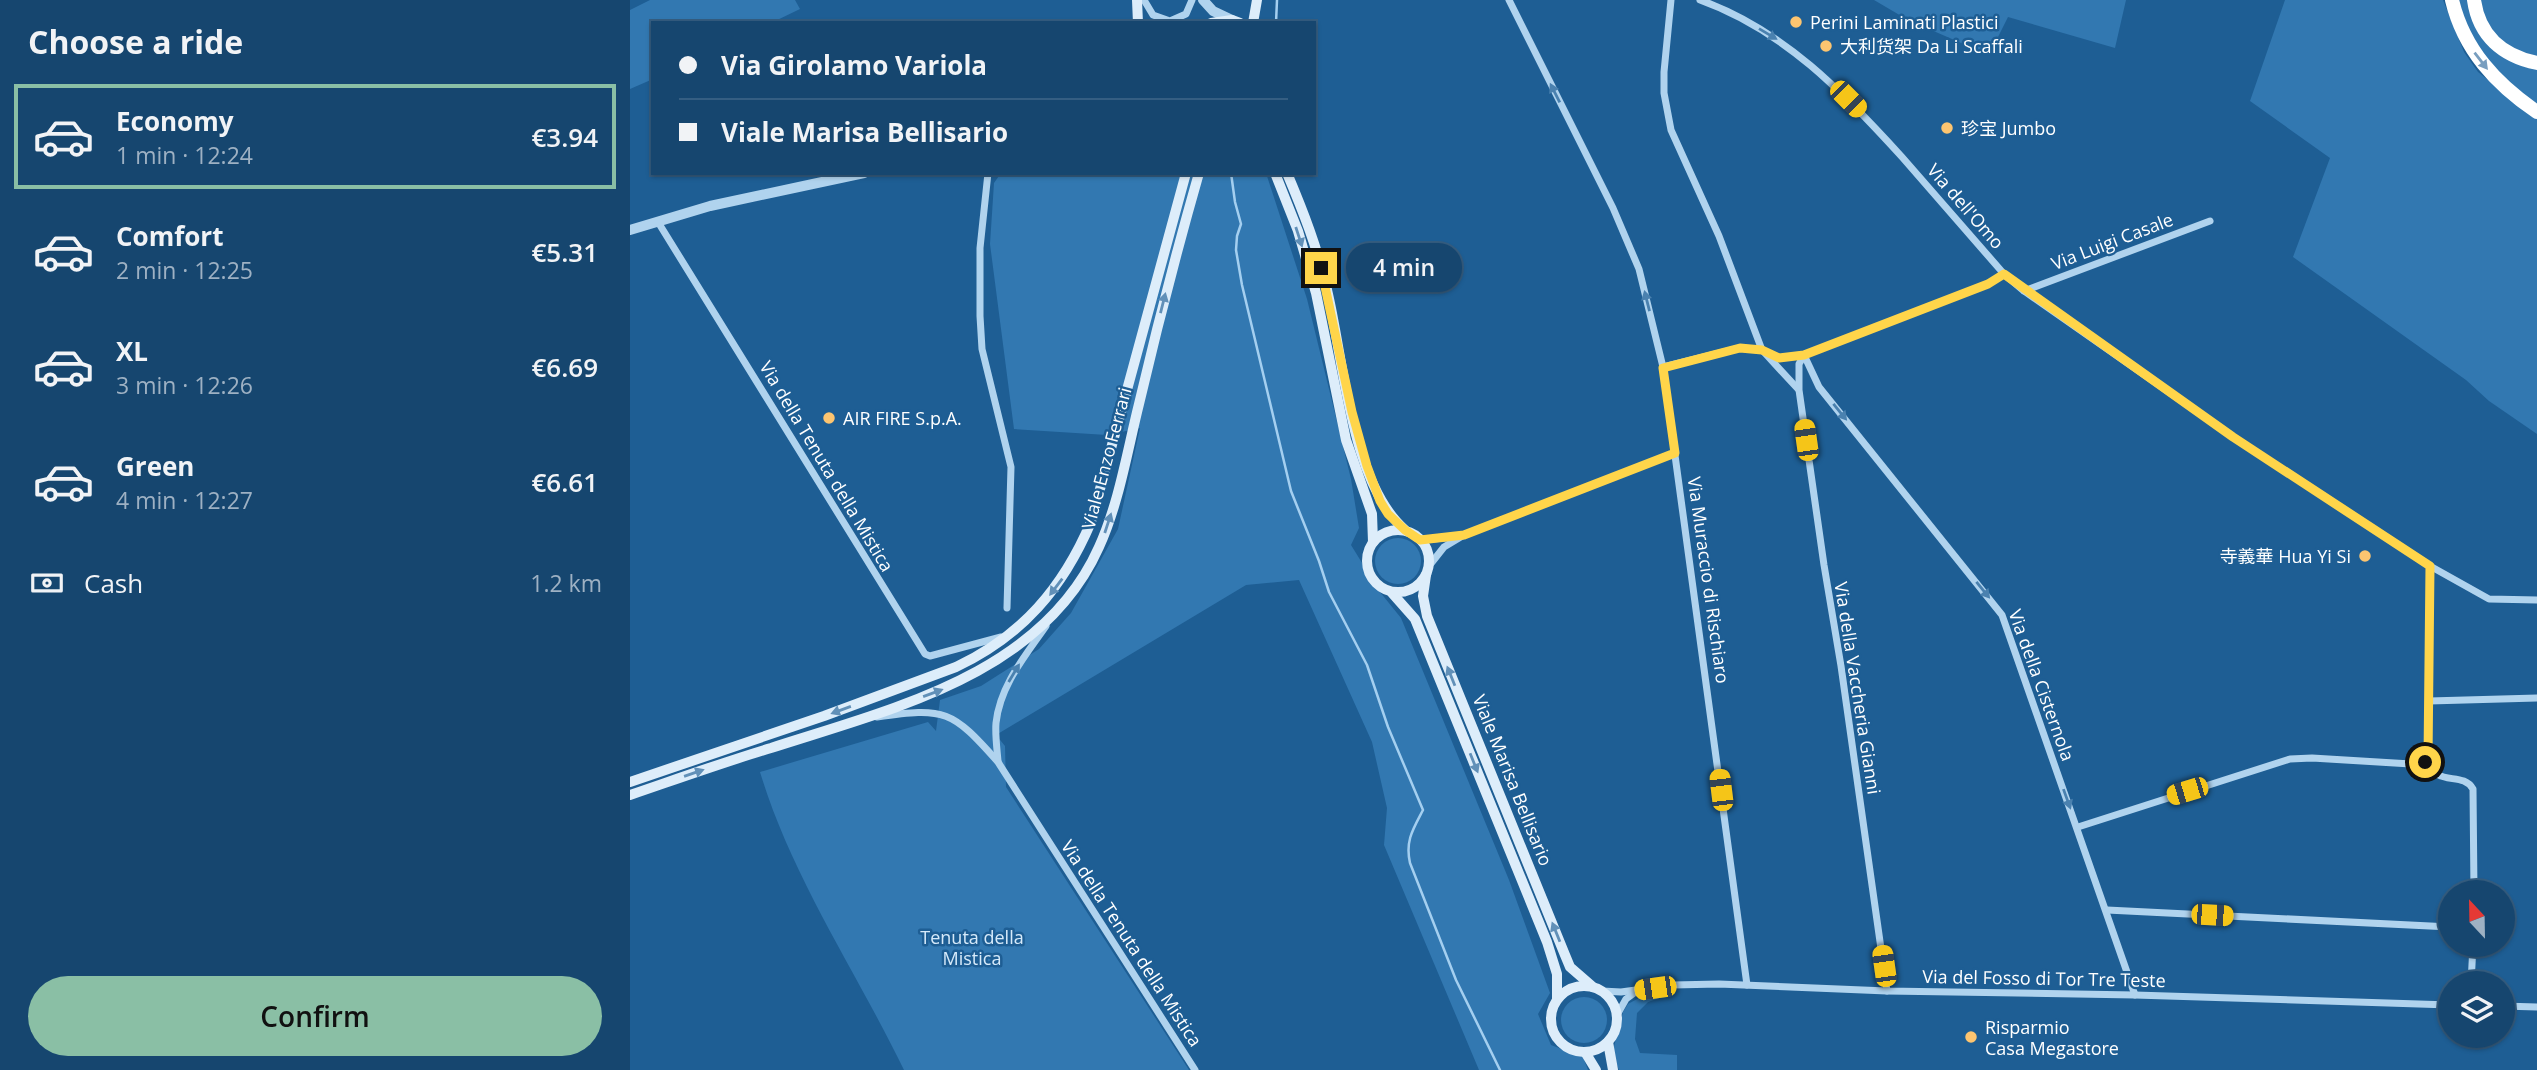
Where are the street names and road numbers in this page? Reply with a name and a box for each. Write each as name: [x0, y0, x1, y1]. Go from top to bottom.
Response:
street label: Via dell'Omo: [1922, 158, 2010, 254]
street label: Via Luigi Casale: [2048, 207, 2176, 275]
street label: Via della Tenuta della Mistica: [754, 356, 900, 576]
street label: Viale Enzo Ferrari: [1076, 385, 1136, 531]
street label: Via Muraccio di Rischiaro: [1683, 475, 1735, 685]
street label: Via della Vaccheria Gianni: [1829, 580, 1887, 796]
street label: Via della Cisternola: [2003, 606, 2081, 764]
street label: Viale Marisa Bellisario: [1468, 691, 1558, 869]
street label: Via della Tenuta della Mistica: [1056, 835, 1208, 1051]
street label: Via del Fosso di Tor Tre Teste: [1922, 964, 2166, 992]

